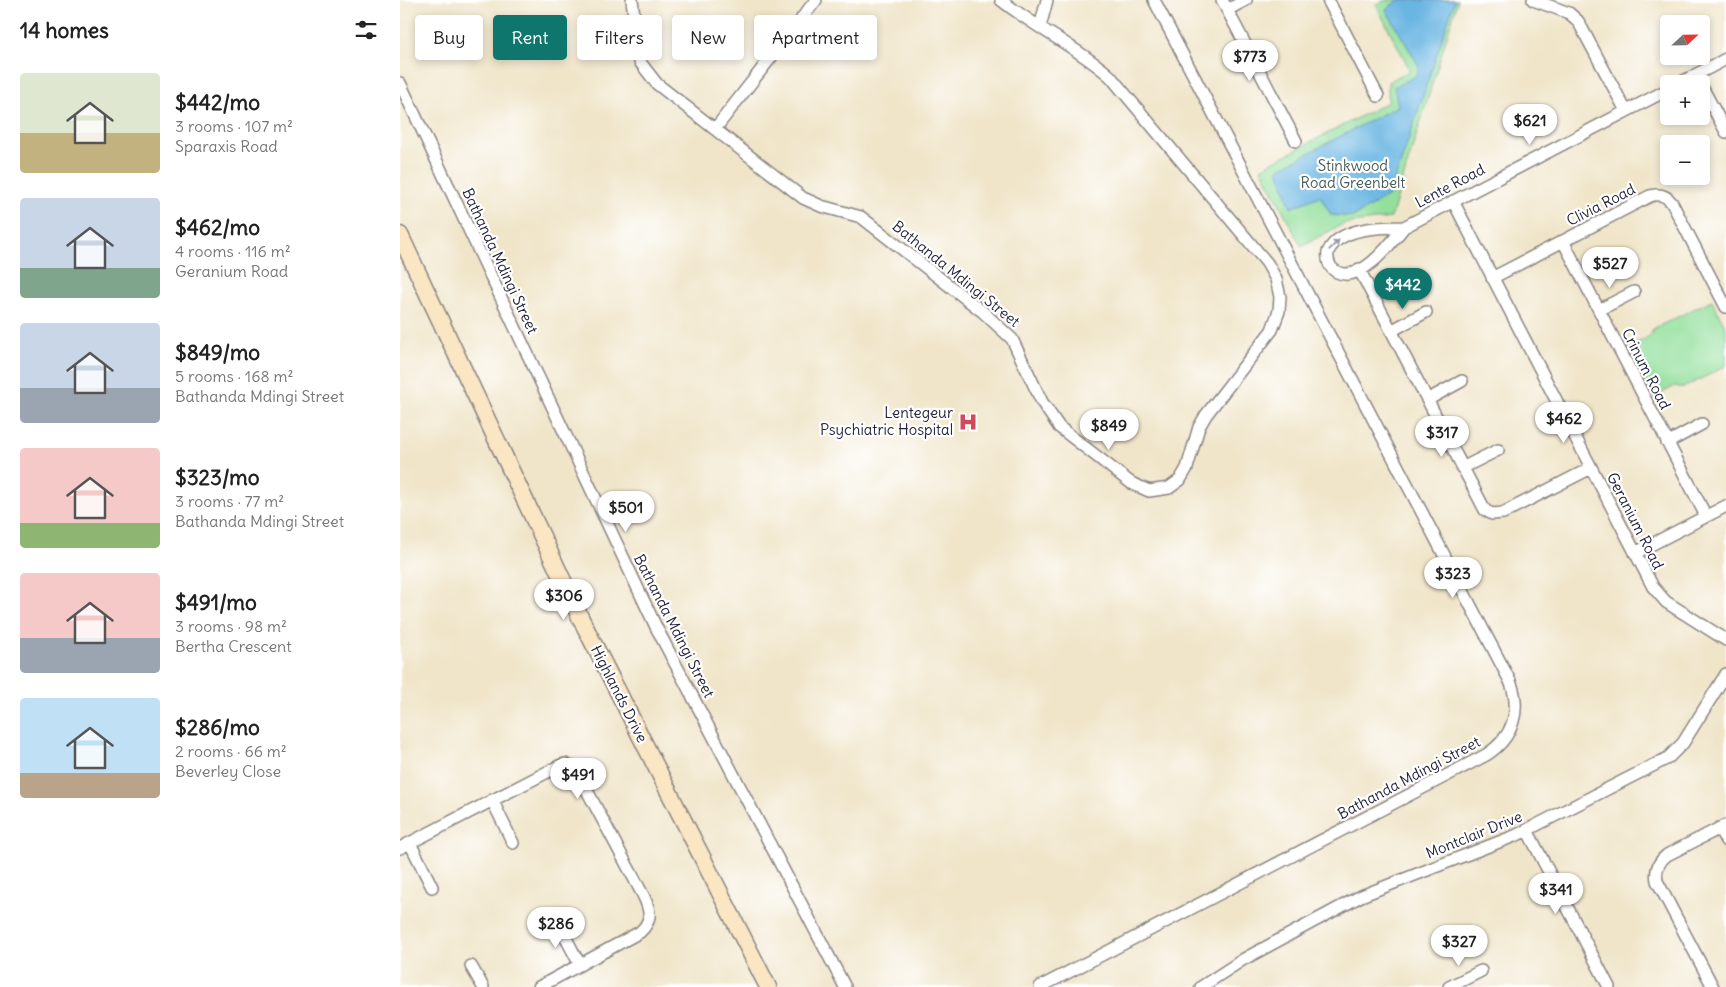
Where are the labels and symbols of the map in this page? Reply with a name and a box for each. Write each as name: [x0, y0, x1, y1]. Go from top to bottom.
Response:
north arrow: [1660, 15, 1710, 65]
pin: $773: [1220, 39, 1280, 82]
pin: $621: [1500, 104, 1560, 146]
park label: Stinkwood Road Greenbelt: [1301, 156, 1405, 192]
street label: Lente Road: [1412, 159, 1488, 212]
street label: Clivia Road: [1563, 179, 1638, 230]
street label: Bathanda Mdingi Street: [458, 185, 543, 337]
street label: Bathanda Mdingi Street: [889, 216, 1024, 331]
one-way arrow: [1328, 239, 1340, 251]
pin: $527: [1580, 246, 1640, 289]
pin: $442: [1373, 268, 1433, 310]
street label: Crinum Road: [1618, 325, 1675, 413]
pin: $462: [1534, 402, 1594, 444]
place label: Lentegeur Psychiatric Hospital: [820, 403, 953, 439]
pin: $849: [1079, 408, 1139, 451]
hospital icon: Lentegeur Psychiatric Hospital: [957, 411, 979, 433]
pin: $317: [1412, 416, 1472, 458]
street label: Geranium Road: [1603, 469, 1668, 573]
pin: $501: [596, 490, 656, 533]
street label: Bathanda Mdingi Street: [630, 551, 719, 701]
pin: $323: [1423, 556, 1483, 599]
pin: $306: [534, 578, 594, 621]
street label: Highlands Drive: [587, 642, 652, 746]
street label: Bathanda Mdingi Street: [1334, 732, 1483, 823]
pin: $491: [548, 758, 608, 800]
street label: Montclair Drive: [1423, 807, 1525, 862]
pin: $341: [1526, 872, 1586, 915]
pin: $286: [526, 906, 586, 949]
pin: $327: [1429, 924, 1489, 967]

